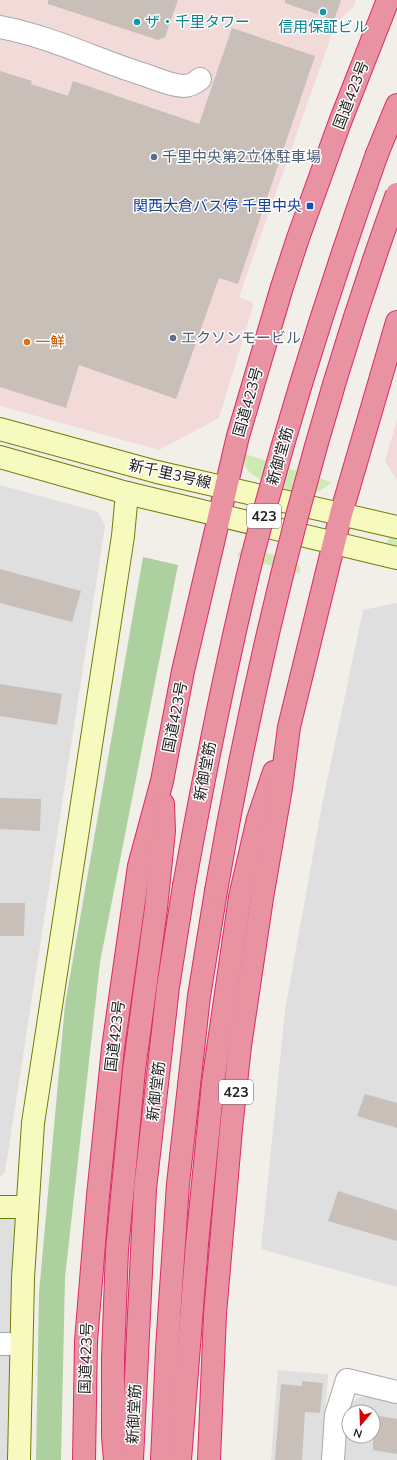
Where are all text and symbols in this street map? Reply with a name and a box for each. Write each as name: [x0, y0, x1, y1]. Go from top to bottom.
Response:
marker: 信用保証ビル: [318, 7, 328, 17]
place label: ザ・千里タワー: [145, 12, 250, 31]
marker: ザ・千里タワー: [132, 17, 142, 27]
place label: 信用保証ビル: [278, 17, 368, 36]
street label: 国道423号: [329, 58, 372, 132]
place label: 千里中央第2立体駐車場: [162, 147, 321, 166]
marker: 千里中央第2立体駐車場: [149, 152, 159, 162]
place label: 関西大倉バス停 千里中央: [133, 196, 302, 215]
marker: 関西大倉バス停 千里中央: [305, 201, 315, 211]
place label: エクソンモービル: [181, 328, 301, 347]
place label: 一鮮: [35, 332, 65, 351]
marker: エクソンモービル: [168, 333, 178, 343]
marker: 一鮮: [22, 337, 32, 347]
street label: 国道423号: [228, 365, 267, 439]
street label: 新御堂筋: [262, 424, 297, 487]
street label: 新千里3号線: [127, 455, 213, 492]
road number: 423: [247, 504, 281, 528]
street label: 国道423号: [158, 680, 191, 754]
street label: 新御堂筋: [189, 740, 220, 802]
street label: 国道423号: [101, 999, 128, 1073]
street label: 新御堂筋: [142, 1060, 169, 1122]
road number: 423: [219, 1080, 253, 1104]
street label: 国道423号: [75, 1322, 96, 1394]
street label: 新御堂筋: [122, 1384, 145, 1444]
north arrow: [341, 1404, 381, 1444]
text: N: [352, 1425, 364, 1441]

